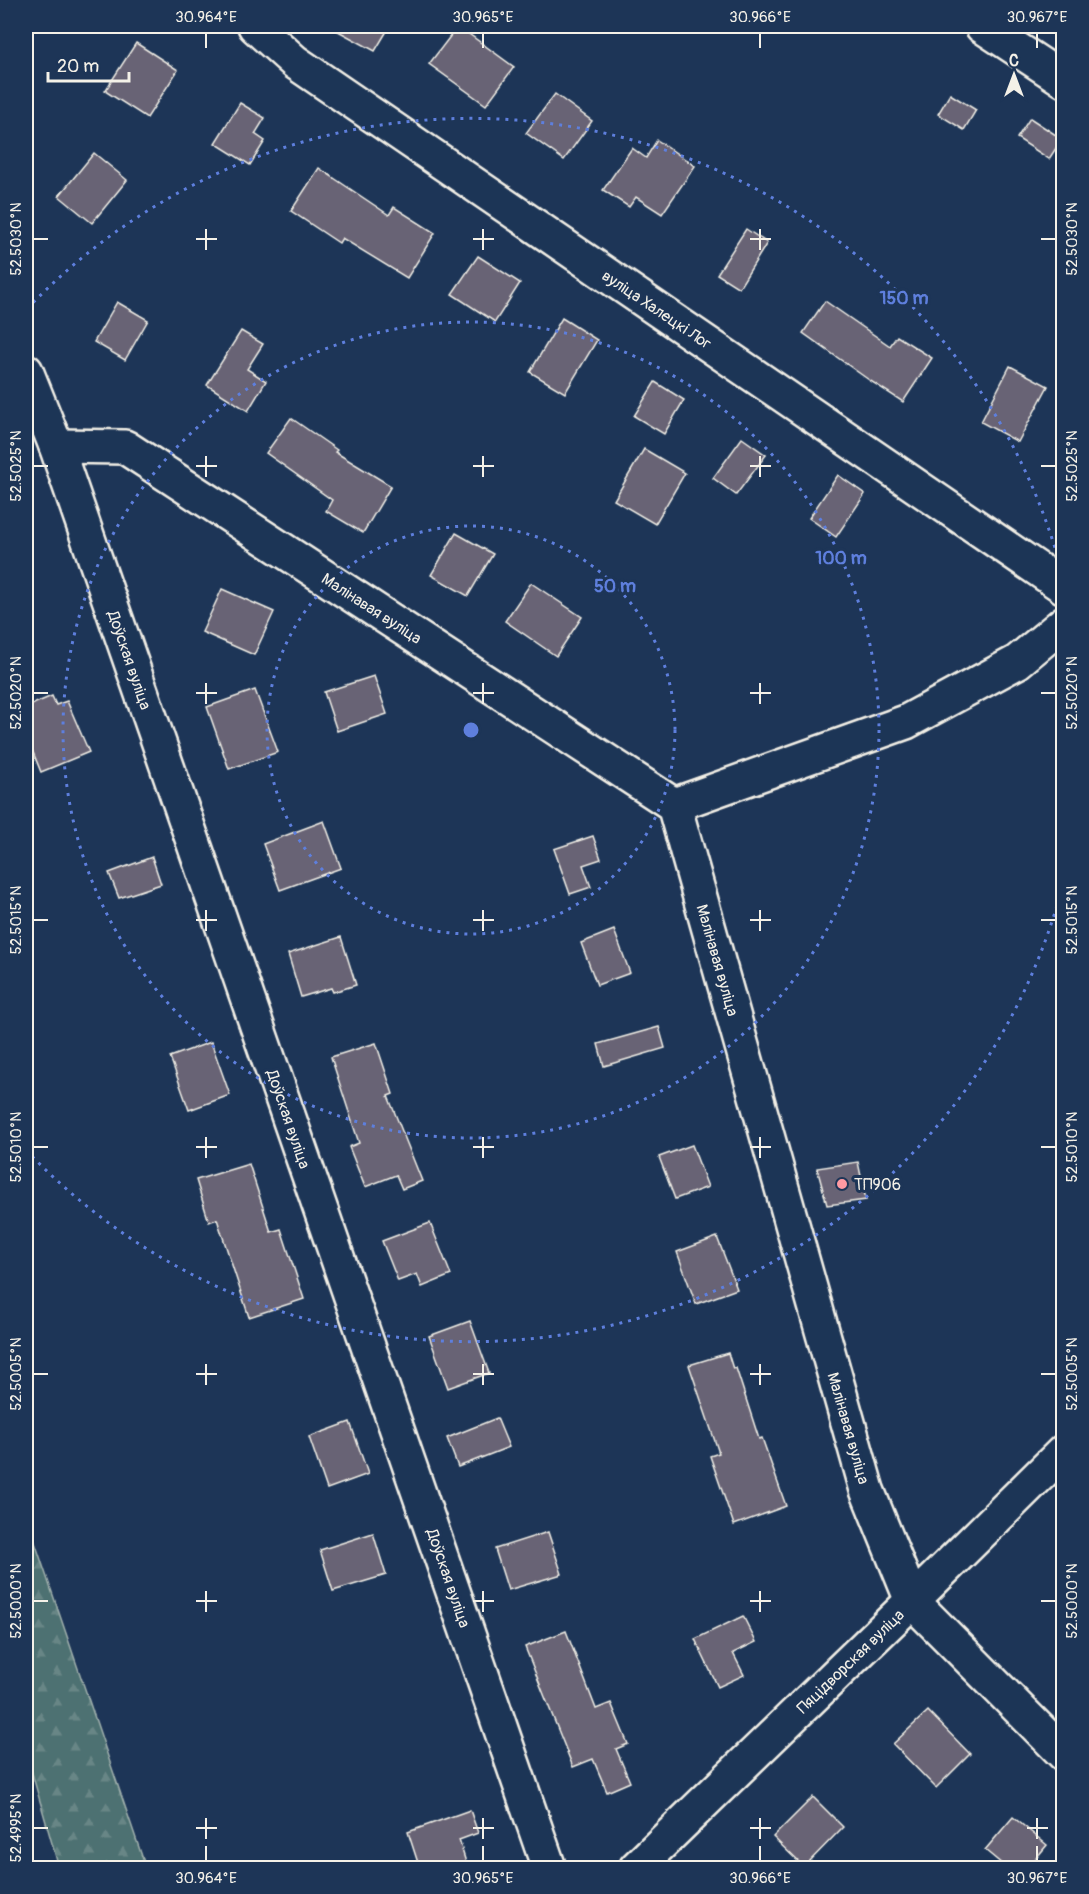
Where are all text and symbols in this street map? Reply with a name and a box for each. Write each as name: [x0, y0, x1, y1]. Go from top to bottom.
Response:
text: 30.964°E: [175, 8, 237, 27]
text: 30.965°E: [453, 8, 514, 27]
text: 30.966°E: [729, 8, 791, 27]
text: 30.967°E: [1007, 8, 1067, 27]
scale bar: [48, 45, 129, 83]
north arrow: [984, 45, 1044, 105]
text: С: [1009, 51, 1019, 71]
text: 20 m: [57, 55, 99, 78]
text: 52.5030°N: [7, 202, 26, 276]
text: 52.5030°N: [1063, 202, 1082, 276]
street label: вуліца Халецкі Лог: [598, 266, 715, 354]
text: 150 m: [880, 287, 929, 310]
text: 52.5025°N: [7, 430, 26, 502]
text: 52.5025°N: [1063, 430, 1082, 502]
text: 100 m: [815, 547, 867, 570]
street label: Малінавая вуліца: [318, 569, 425, 649]
text: 50 m: [594, 575, 636, 598]
street label: Доўская вуліца: [102, 607, 155, 712]
text: 52.5020°N: [7, 656, 26, 730]
text: 52.5020°N: [1063, 656, 1082, 730]
centre of rings: [461, 720, 481, 740]
text: 52.5015°N: [7, 886, 26, 954]
text: 52.5015°N: [1063, 886, 1082, 954]
street label: Малінавая вуліца: [692, 902, 743, 1018]
street label: Доўская вуліца: [261, 1066, 314, 1171]
text: 52.5010°N: [7, 1112, 26, 1183]
text: 52.5010°N: [1063, 1112, 1082, 1183]
place label: ТП906: [854, 1175, 901, 1195]
marker: ТП906: [835, 1177, 849, 1191]
text: 52.5005°N: [7, 1337, 26, 1411]
text: 52.5005°N: [1063, 1337, 1082, 1411]
street label: Малінавая вуліца: [823, 1370, 874, 1486]
street label: Доўская вуліца: [421, 1525, 474, 1630]
text: 52.5000°N: [7, 1563, 26, 1639]
text: 52.5000°N: [1063, 1563, 1082, 1639]
street label: Пяцідворская вуліца: [793, 1605, 909, 1718]
text: 52.4995°N: [7, 1794, 26, 1862]
text: 30.964°E: [175, 1869, 237, 1888]
text: 30.965°E: [453, 1869, 514, 1888]
text: 30.966°E: [729, 1869, 791, 1888]
text: 30.967°E: [1007, 1869, 1067, 1888]

